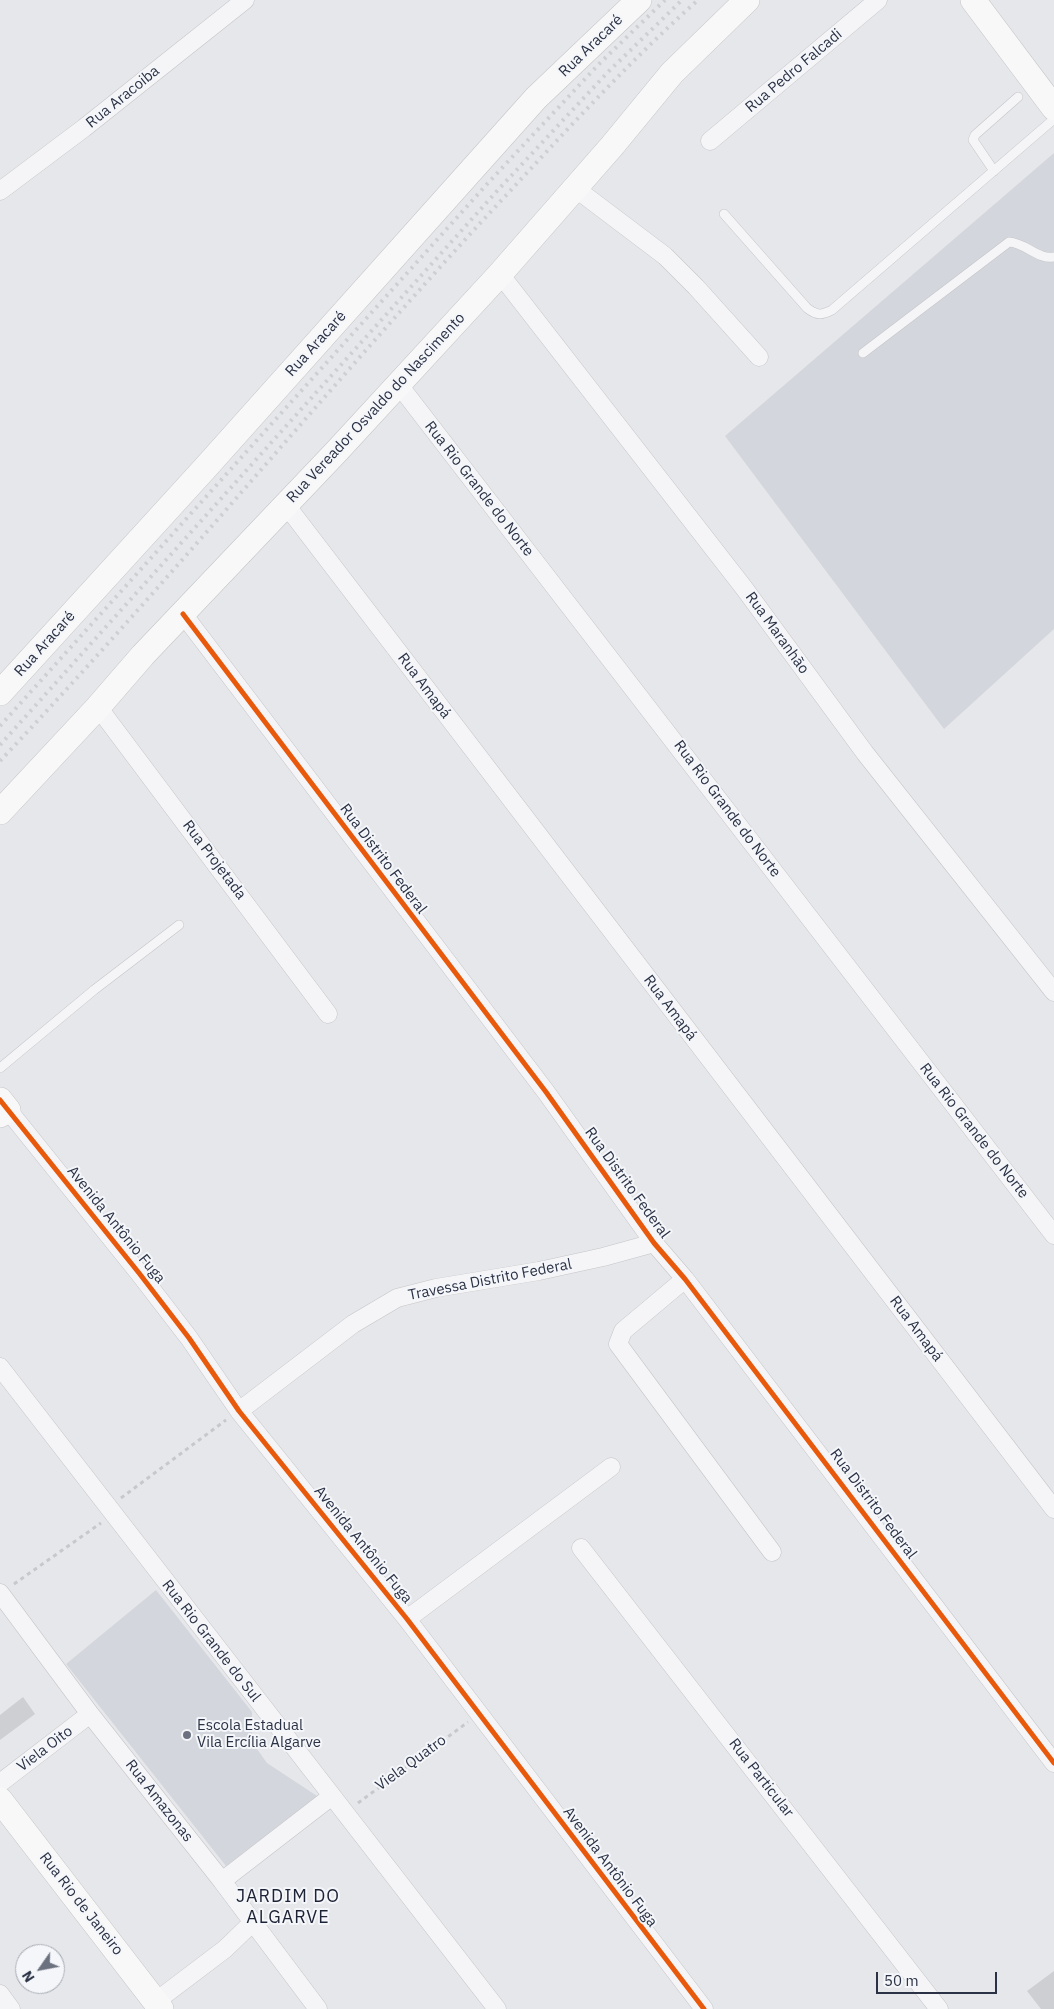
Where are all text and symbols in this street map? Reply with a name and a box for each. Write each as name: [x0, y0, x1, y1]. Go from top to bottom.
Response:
street label: Rua Aracaré: [555, 11, 627, 81]
street label: Rua Pedro Falcadi: [742, 25, 846, 117]
street label: Rua Aracoiba: [83, 62, 163, 132]
street label: Rua Aracaré: [282, 308, 350, 380]
street label: Rua Vereador Osvaldo do Nascimento: [283, 309, 469, 507]
street label: Rua Rio Grande do Norte: [421, 418, 537, 560]
street label: Rua Maranhão: [741, 589, 813, 677]
street label: Rua Aracaré: [11, 608, 79, 680]
street label: Rua Amapá: [394, 650, 454, 722]
street label: Rua Rio Grande do Norte: [670, 737, 784, 881]
street label: Rua Distrito Federal: [336, 800, 430, 918]
street label: Rua Projetada: [178, 817, 250, 903]
street label: Rua Amapá: [640, 972, 700, 1044]
street label: Rua Rio Grande do Norte: [916, 1060, 1032, 1202]
street label: Rua Distrito Federal: [581, 1124, 673, 1242]
street label: Avenida Antônio Fuga: [63, 1163, 169, 1287]
street label: Travessa Distrito Federal: [407, 1255, 573, 1305]
street label: Rua Amapá: [886, 1293, 946, 1365]
street label: Rua Distrito Federal: [826, 1445, 920, 1563]
street label: Avenida Antônio Fuga: [310, 1483, 416, 1607]
street label: Rua Rio Grande do Sul: [158, 1576, 264, 1706]
place label: Escola Estadual Vila Ercília Algarve: [197, 1717, 321, 1752]
street label: Viela Oito: [14, 1722, 76, 1776]
marker: Escola Estadual Vila Ercília Algarve: [181, 1729, 193, 1741]
street label: Viela Quatro: [372, 1731, 450, 1795]
street label: Rua Particular: [725, 1735, 797, 1821]
street label: Rua Amazonas: [121, 1756, 197, 1846]
street label: Avenida Antônio Fuga: [559, 1803, 661, 1931]
street label: Rua Rio de Janeiro: [35, 1849, 127, 1959]
district label: JARDIM DO ALGARVE: [235, 1886, 341, 1928]
north arrow: [15, 1944, 65, 1994]
scale bar: [879, 1962, 1000, 1994]
text: N: [18, 1967, 39, 1986]
text: 50 m: [884, 1971, 919, 1990]

